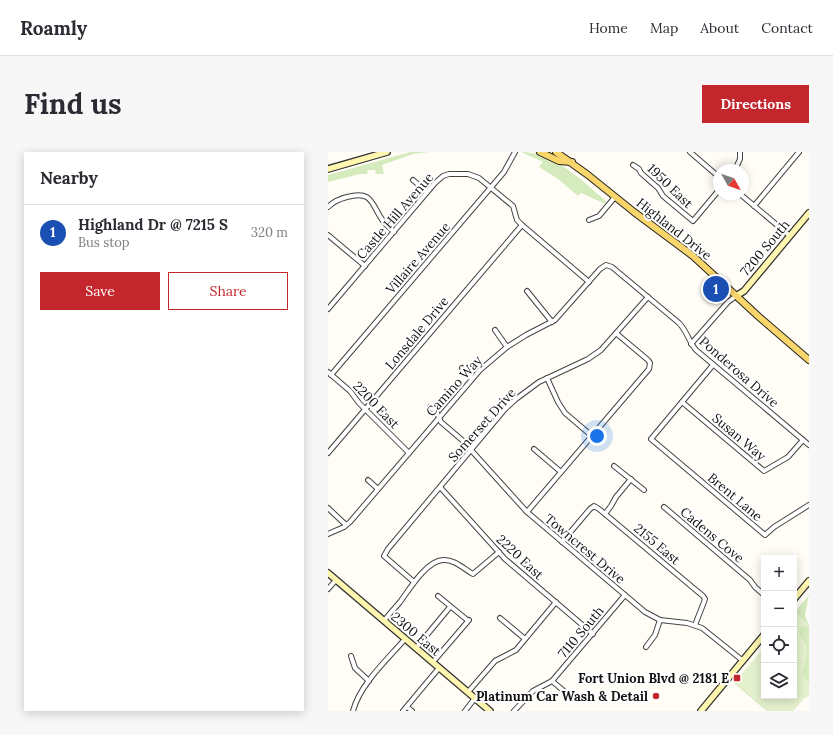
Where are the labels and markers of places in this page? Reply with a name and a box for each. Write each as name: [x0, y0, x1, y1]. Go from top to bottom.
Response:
pin: 1: [703, 274, 729, 304]
place label: Fort Union Blvd @ 2181 E: [578, 670, 729, 687]
marker: Fort Union Blvd @ 2181 E: [732, 673, 742, 683]
place label: Platinum Car Wash & Detail: [476, 688, 648, 705]
marker: Platinum Car Wash & Detail: [651, 691, 661, 701]

